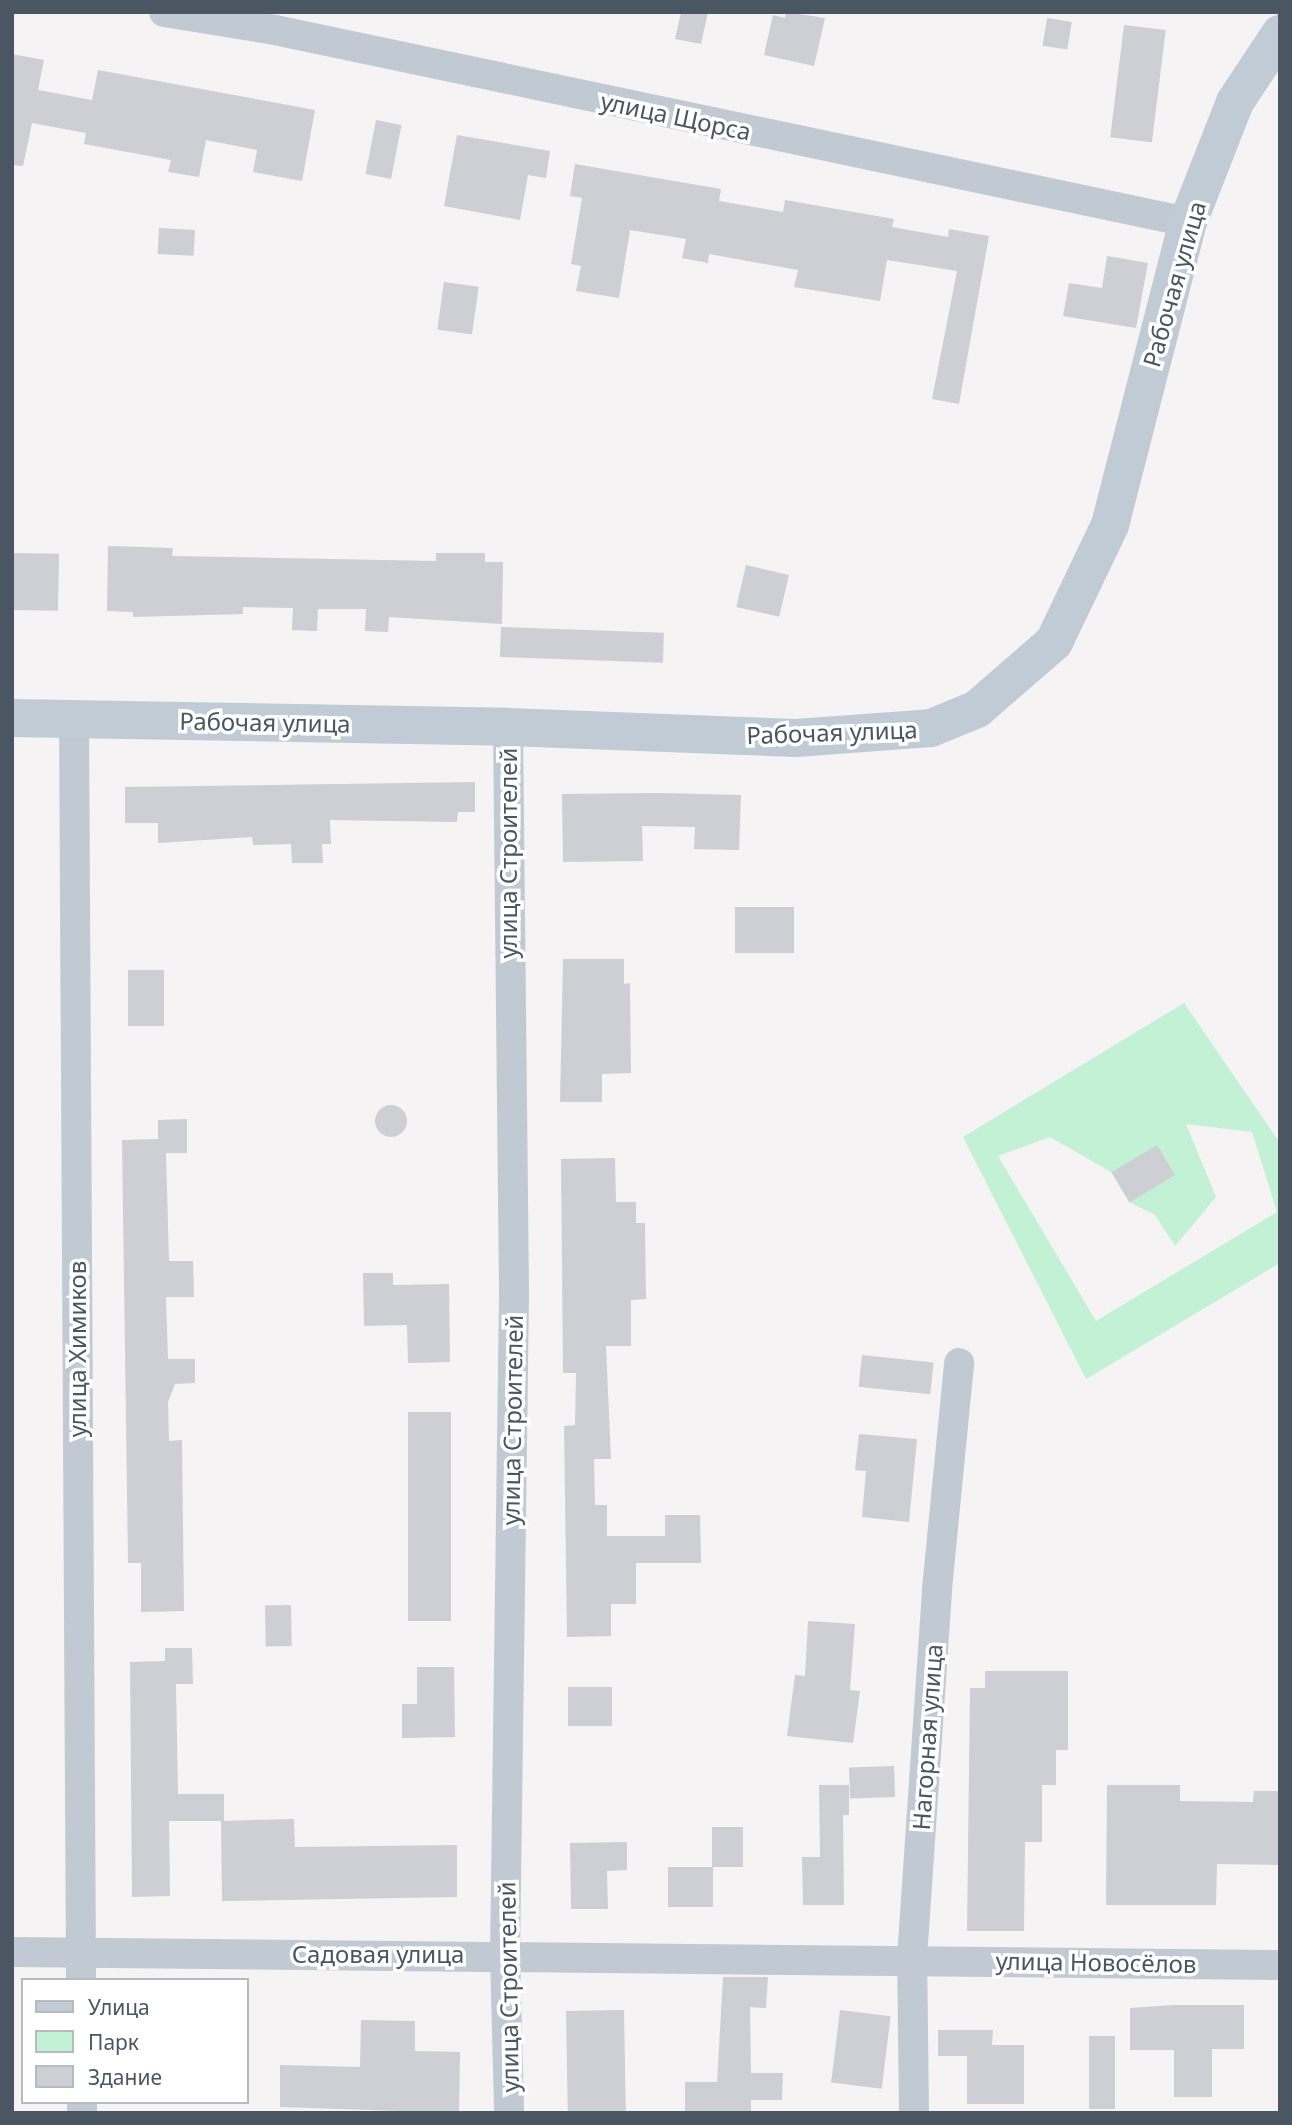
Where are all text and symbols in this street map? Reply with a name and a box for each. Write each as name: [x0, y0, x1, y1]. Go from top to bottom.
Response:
street label: улица Щорса: [598, 86, 754, 146]
street label: Рабочая улица: [1137, 198, 1211, 370]
street label: Рабочая улица: [179, 706, 351, 738]
street label: Рабочая улица: [746, 715, 918, 749]
street label: улица Строителей: [494, 748, 522, 958]
street label: улица Химиков: [63, 1261, 91, 1437]
street label: улица Строителей: [496, 1314, 528, 1526]
street label: Нагорная улица: [906, 1643, 948, 1831]
street label: улица Строителей: [492, 1881, 524, 2093]
street label: Садовая улица: [292, 1940, 464, 1968]
street label: улица Новосёлов: [995, 1946, 1197, 1978]
legend: [21, 1978, 248, 2104]
text: Улица: [88, 1993, 150, 2021]
text: Парк: [88, 2028, 139, 2056]
text: Здание: [88, 2063, 162, 2091]

